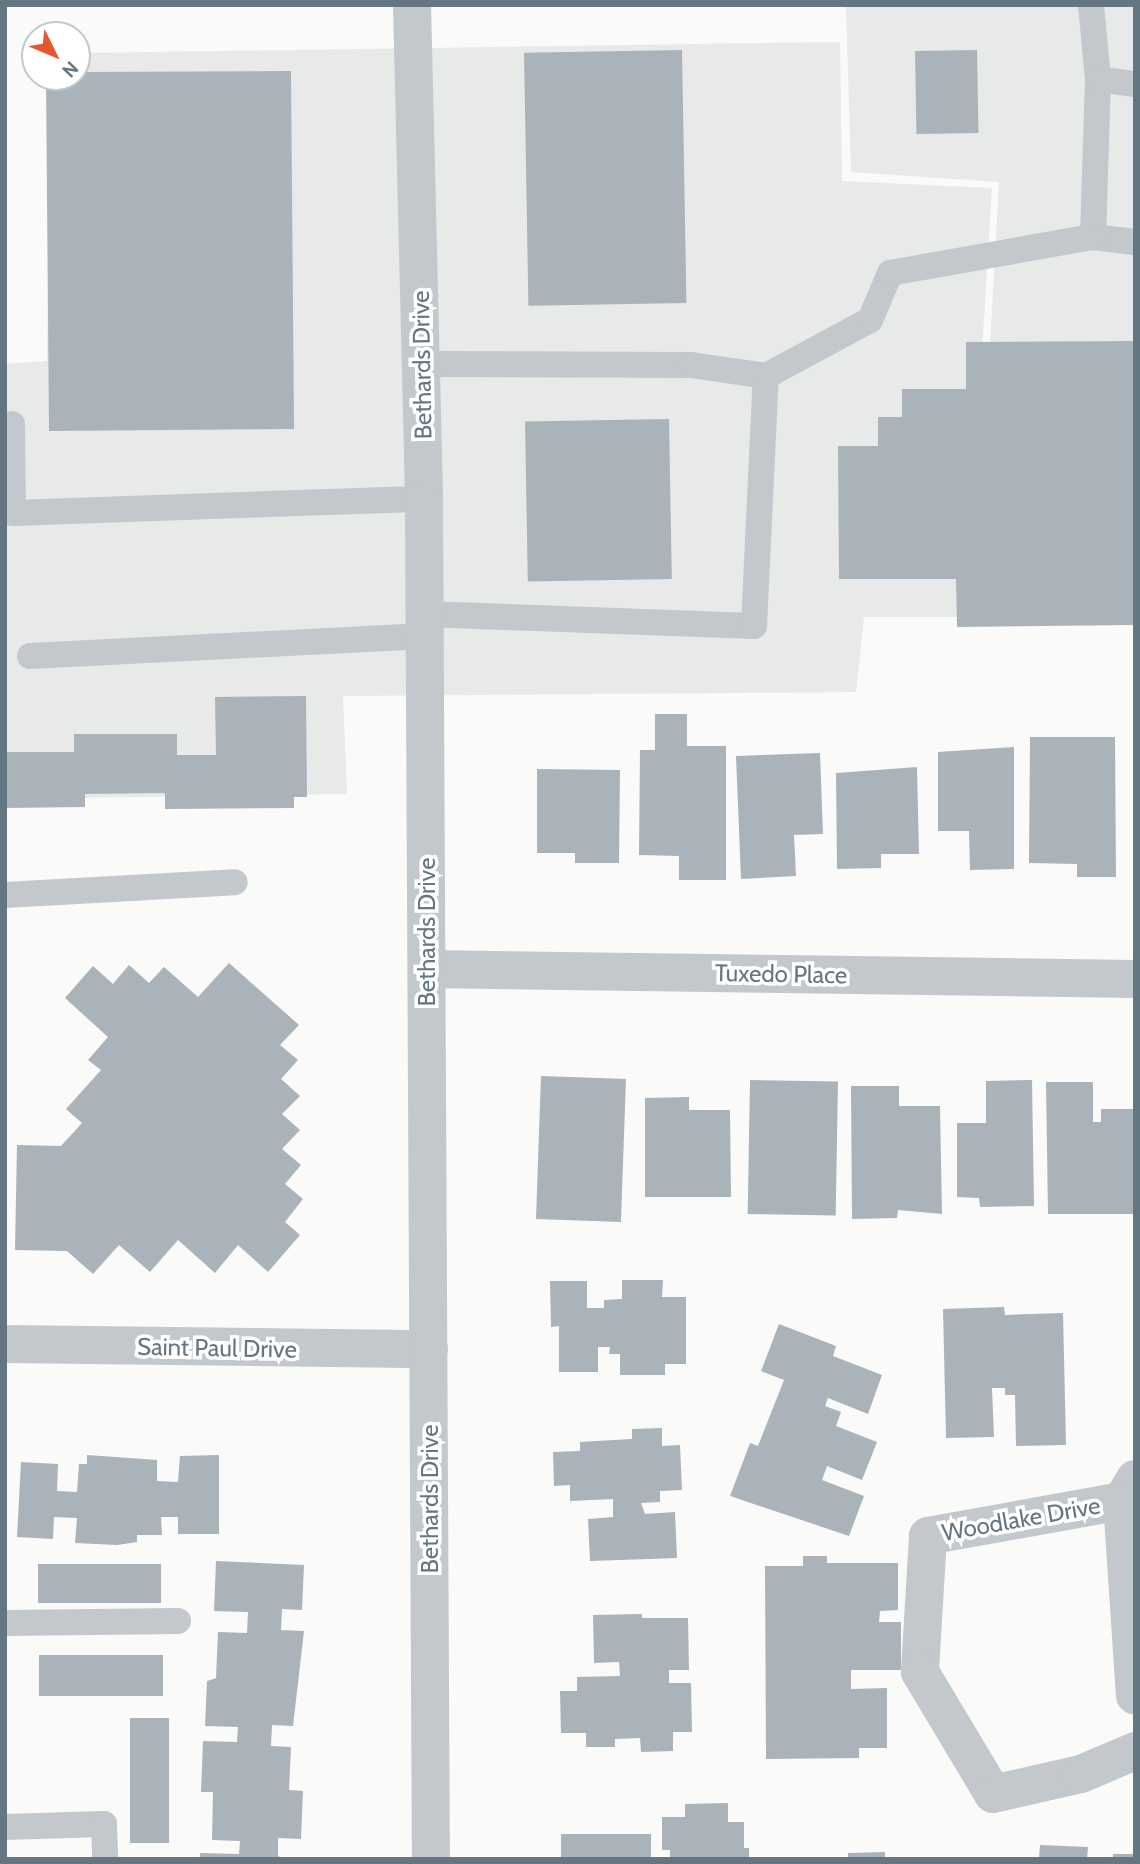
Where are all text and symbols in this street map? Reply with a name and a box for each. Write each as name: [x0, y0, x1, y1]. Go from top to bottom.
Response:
north arrow: [21, 21, 91, 91]
text: N: [57, 57, 83, 82]
street label: Bethards Drive: [406, 290, 438, 440]
street label: Bethards Drive: [413, 858, 441, 1006]
street label: Tuxedo Place: [715, 958, 847, 990]
street label: Saint Paul Drive: [137, 1332, 297, 1364]
street label: Bethards Drive: [416, 1425, 444, 1573]
street label: Woodlake Drive: [940, 1491, 1102, 1547]

